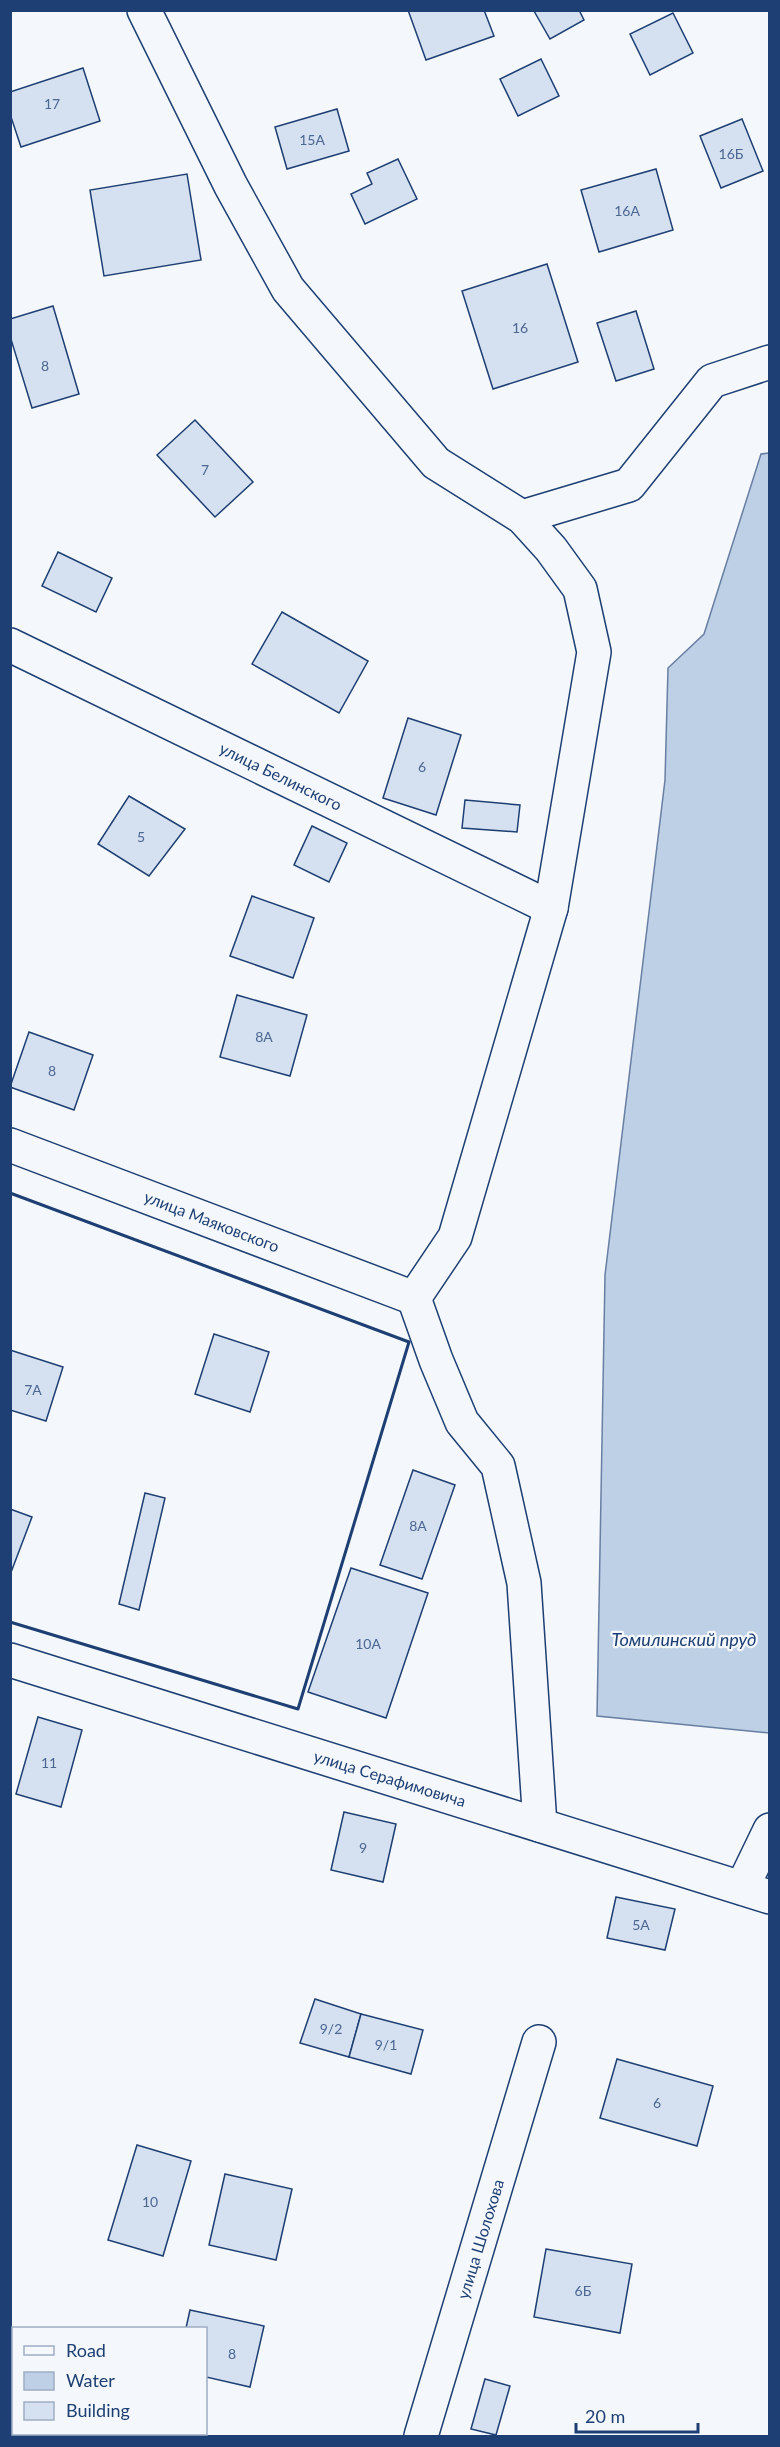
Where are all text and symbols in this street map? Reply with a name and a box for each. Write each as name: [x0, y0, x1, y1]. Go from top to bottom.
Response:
house number: 17: [44, 95, 60, 112]
house number: 15А: [299, 131, 325, 148]
house number: 16Б: [719, 145, 744, 162]
house number: 16А: [614, 202, 640, 219]
house number: 16: [512, 319, 528, 336]
house number: 8: [41, 357, 49, 374]
house number: 7: [201, 461, 209, 478]
street label: улица Белинского: [217, 738, 345, 814]
house number: 6: [418, 758, 426, 775]
house number: 5: [137, 828, 145, 845]
house number: 8А: [255, 1028, 273, 1045]
house number: 8: [48, 1062, 56, 1079]
street label: улица Маяковского: [142, 1186, 282, 1256]
house number: 7А: [24, 1381, 42, 1398]
house number: 8А: [409, 1517, 427, 1534]
water label: Томилинский пруд: [612, 1628, 756, 1650]
house number: 10А: [355, 1635, 381, 1652]
street label: улица Серафимовича: [312, 1746, 468, 1810]
house number: 11: [41, 1754, 57, 1771]
house number: 9: [359, 1839, 367, 1856]
house number: 5А: [632, 1916, 650, 1933]
house number: 9/2: [320, 2020, 342, 2037]
house number: 9/1: [375, 2036, 397, 2053]
house number: 6: [653, 2094, 661, 2111]
street label: улица Шолохова: [453, 2177, 507, 2301]
house number: 10: [142, 2193, 158, 2210]
house number: 6Б: [575, 2282, 592, 2299]
legend: [12, 2327, 207, 2435]
text: Road: [66, 2339, 106, 2361]
house number: 8: [228, 2345, 236, 2362]
text: Water: [66, 2369, 115, 2391]
scale bar: [576, 2396, 698, 2434]
text: Building: [66, 2399, 130, 2421]
text: 20 m: [585, 2405, 625, 2427]

